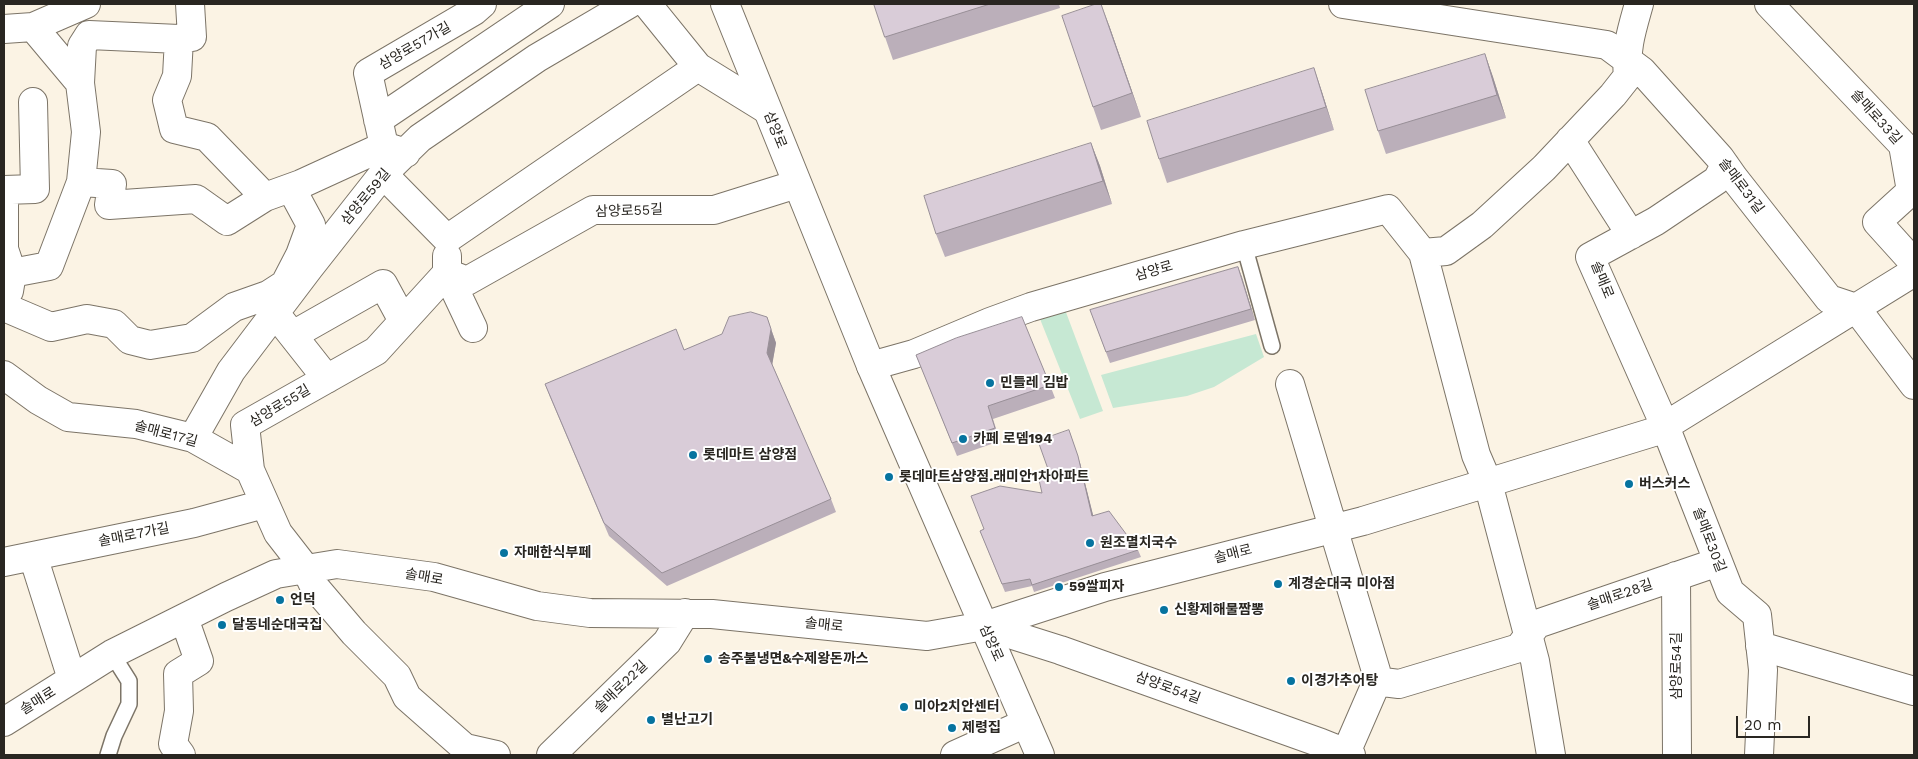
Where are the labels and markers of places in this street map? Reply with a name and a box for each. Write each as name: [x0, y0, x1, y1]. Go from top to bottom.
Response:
place label: 민들레 김밥: [1000, 375, 1068, 391]
marker: 민들레 김밥: [984, 377, 996, 389]
place label: 카페 로뎀194: [973, 431, 1052, 447]
marker: 카페 로뎀194: [957, 433, 969, 445]
place label: 롯데마트 삼양점: [703, 447, 797, 463]
marker: 롯데마트 삼양점: [687, 449, 699, 461]
place label: 롯데마트삼양점.래미안1차아파트: [899, 469, 1089, 485]
marker: 롯데마트삼양점.래미안1차아파트: [883, 471, 895, 483]
place label: 버스커스: [1639, 476, 1691, 492]
marker: 버스커스: [1623, 478, 1635, 490]
place label: 원조멸치국수: [1100, 535, 1177, 551]
marker: 원조멸치국수: [1084, 537, 1096, 549]
place label: 자매한식부페: [514, 545, 591, 561]
marker: 자매한식부페: [498, 547, 510, 559]
place label: 계경순대국 미아점: [1288, 576, 1395, 592]
marker: 계경순대국 미아점: [1272, 578, 1284, 590]
place label: 59쌀피자: [1069, 579, 1124, 595]
marker: 59쌀피자: [1053, 581, 1065, 593]
place label: 언덕: [290, 592, 316, 608]
marker: 언덕: [274, 594, 286, 606]
place label: 신황제해물짬뽕: [1174, 602, 1264, 618]
marker: 신황제해물짬뽕: [1158, 604, 1170, 616]
place label: 달동네순대국집: [232, 617, 322, 633]
marker: 달동네순대국집: [216, 619, 228, 631]
place label: 송주불냉면&수제왕돈까스: [718, 651, 869, 667]
marker: 송주불냉면&수제왕돈까스: [702, 653, 714, 665]
place label: 이경가추어탕: [1301, 673, 1378, 689]
marker: 이경가추어탕: [1285, 675, 1297, 687]
place label: 미아2치안센터: [914, 699, 1000, 715]
marker: 미아2치안센터: [898, 701, 910, 713]
place label: 별난고기: [661, 712, 713, 728]
marker: 별난고기: [645, 714, 657, 726]
place label: 제령집: [962, 720, 1001, 736]
marker: 제령집: [946, 722, 958, 734]

